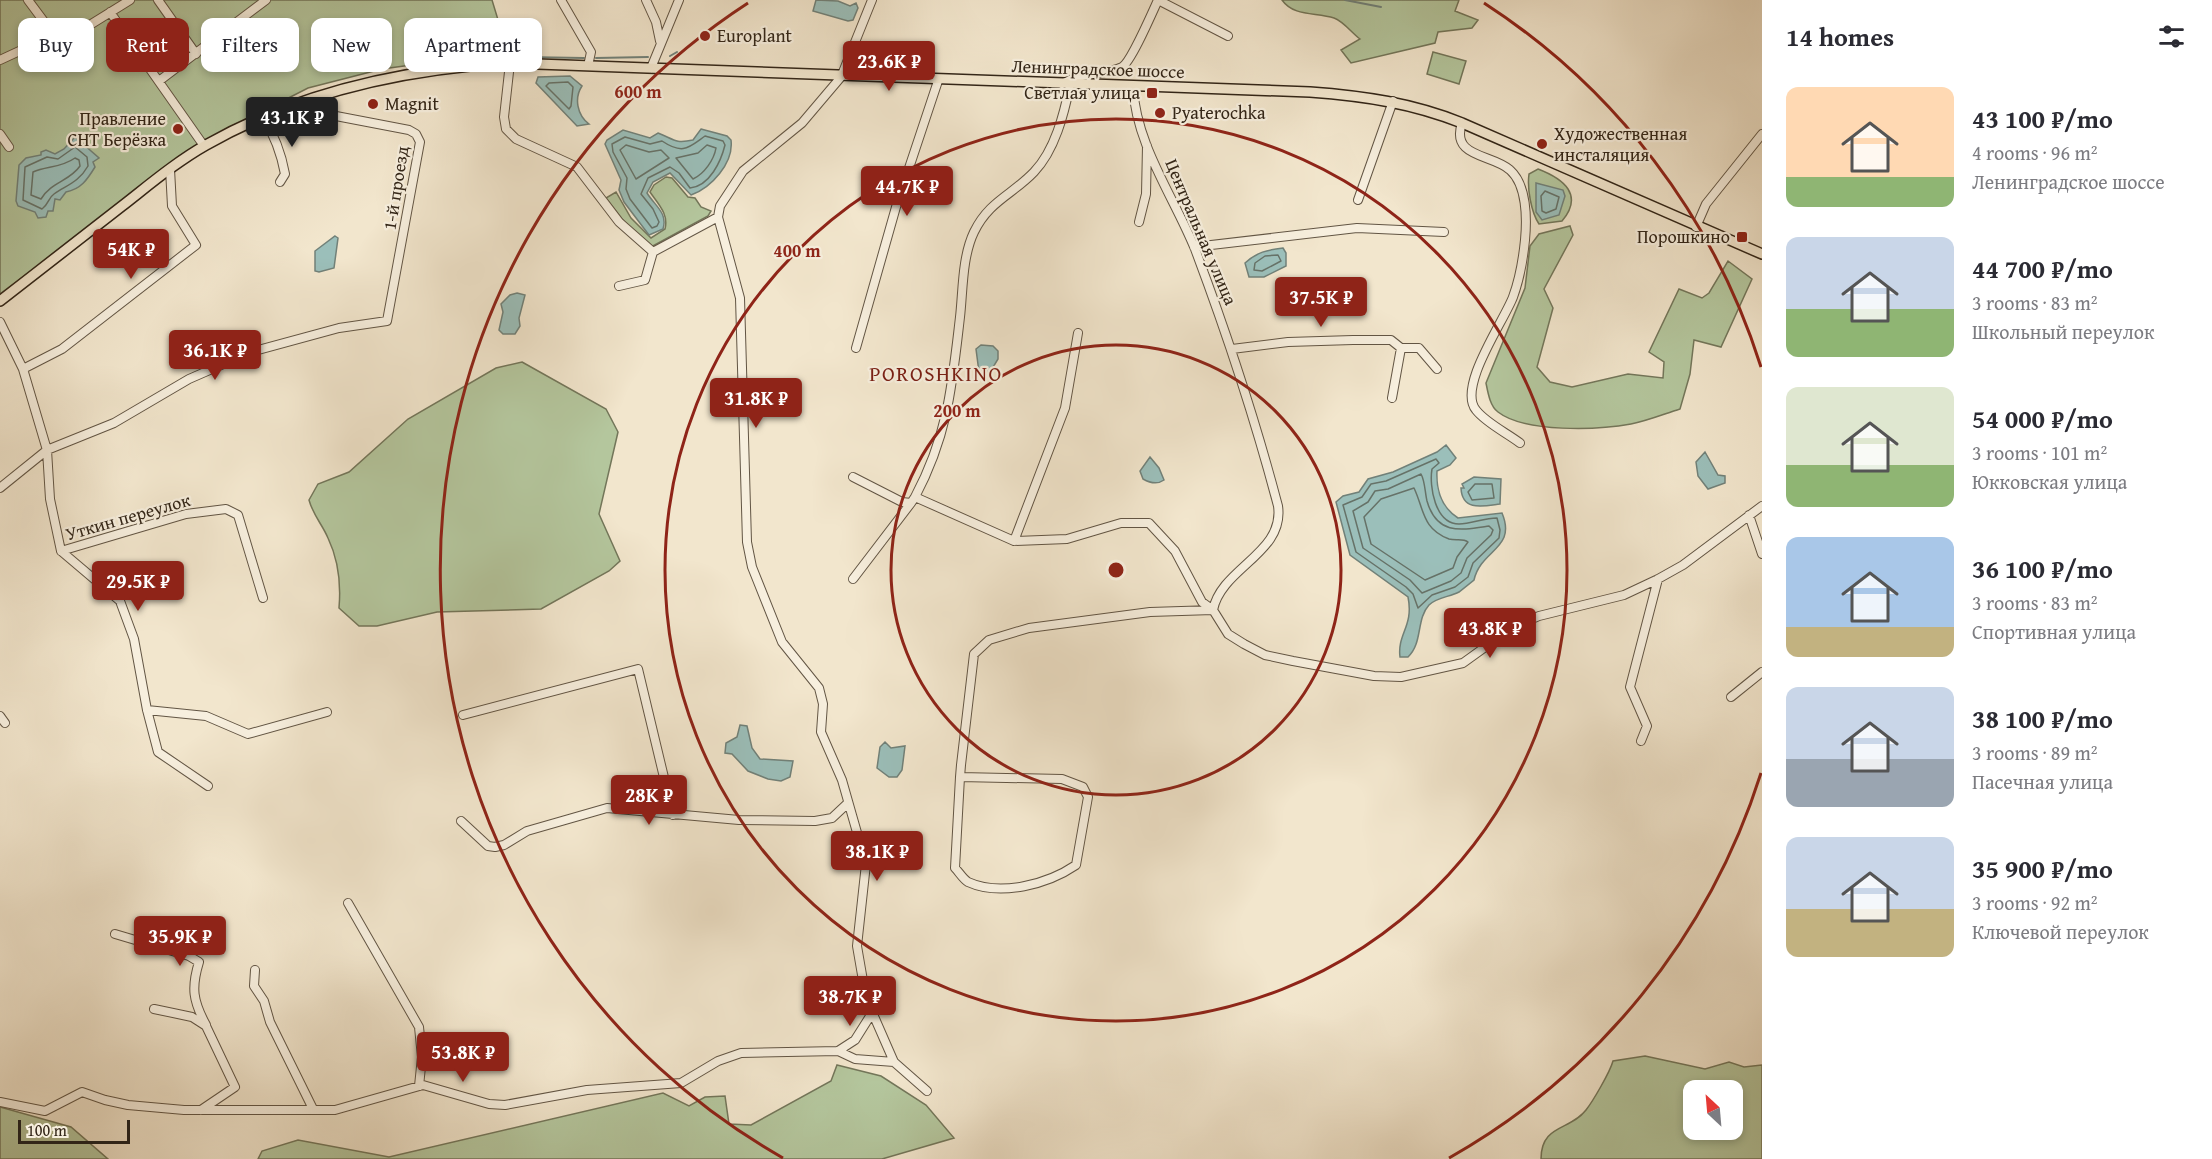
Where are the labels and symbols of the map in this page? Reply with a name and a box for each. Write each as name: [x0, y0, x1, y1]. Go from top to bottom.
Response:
place label: Europlant: [717, 22, 793, 49]
marker: Europlant: [698, 29, 712, 43]
pin: 23.6K ₽: [834, 41, 944, 92]
street label: Ленинградское шоссе: [1011, 52, 1185, 85]
text: 600 m: [614, 78, 662, 105]
place label: Светлая улица: [1024, 79, 1140, 106]
marker: Светлая улица: [1145, 86, 1159, 100]
place label: Magnit: [385, 90, 439, 117]
pin: 43.1K ₽: [237, 97, 347, 148]
marker: Magnit: [366, 97, 380, 111]
place label: Pyaterochka: [1172, 99, 1266, 126]
place label: Правление СНТ Берёзка: [68, 105, 166, 153]
marker: Pyaterochka: [1153, 106, 1167, 120]
place label: Художественная инсталяция: [1554, 120, 1687, 168]
marker: Правление СНТ Берёзка: [171, 122, 185, 136]
marker: Художественная инсталяция: [1535, 137, 1549, 151]
street label: 1-й проезд: [376, 144, 415, 232]
street label: Центральная улица: [1158, 154, 1245, 310]
pin: 44.7K ₽: [852, 166, 962, 217]
place label: Порошкино: [1637, 223, 1730, 250]
pin: 54K ₽: [89, 229, 173, 280]
marker: Порошкино: [1735, 230, 1749, 244]
text: 400 m: [773, 237, 821, 264]
pin: 37.5K ₽: [1266, 277, 1376, 328]
pin: 36.1K ₽: [160, 330, 270, 381]
district label: POROSHKINO: [869, 358, 1003, 389]
pin: 31.8K ₽: [701, 378, 811, 429]
text: 200 m: [933, 397, 981, 424]
street label: Уткин переулок: [62, 486, 194, 547]
centre of rings: [1106, 560, 1126, 580]
pin: 29.5K ₽: [83, 561, 193, 612]
pin: 43.8K ₽: [1435, 608, 1545, 659]
pin: 28K ₽: [607, 775, 691, 826]
pin: 38.1K ₽: [822, 831, 932, 882]
pin: 35.9K ₽: [125, 916, 235, 967]
pin: 38.7K ₽: [795, 976, 905, 1027]
pin: 53.8K ₽: [408, 1032, 518, 1083]
north arrow: [1683, 1080, 1743, 1140]
scale bar: [18, 1117, 130, 1144]

